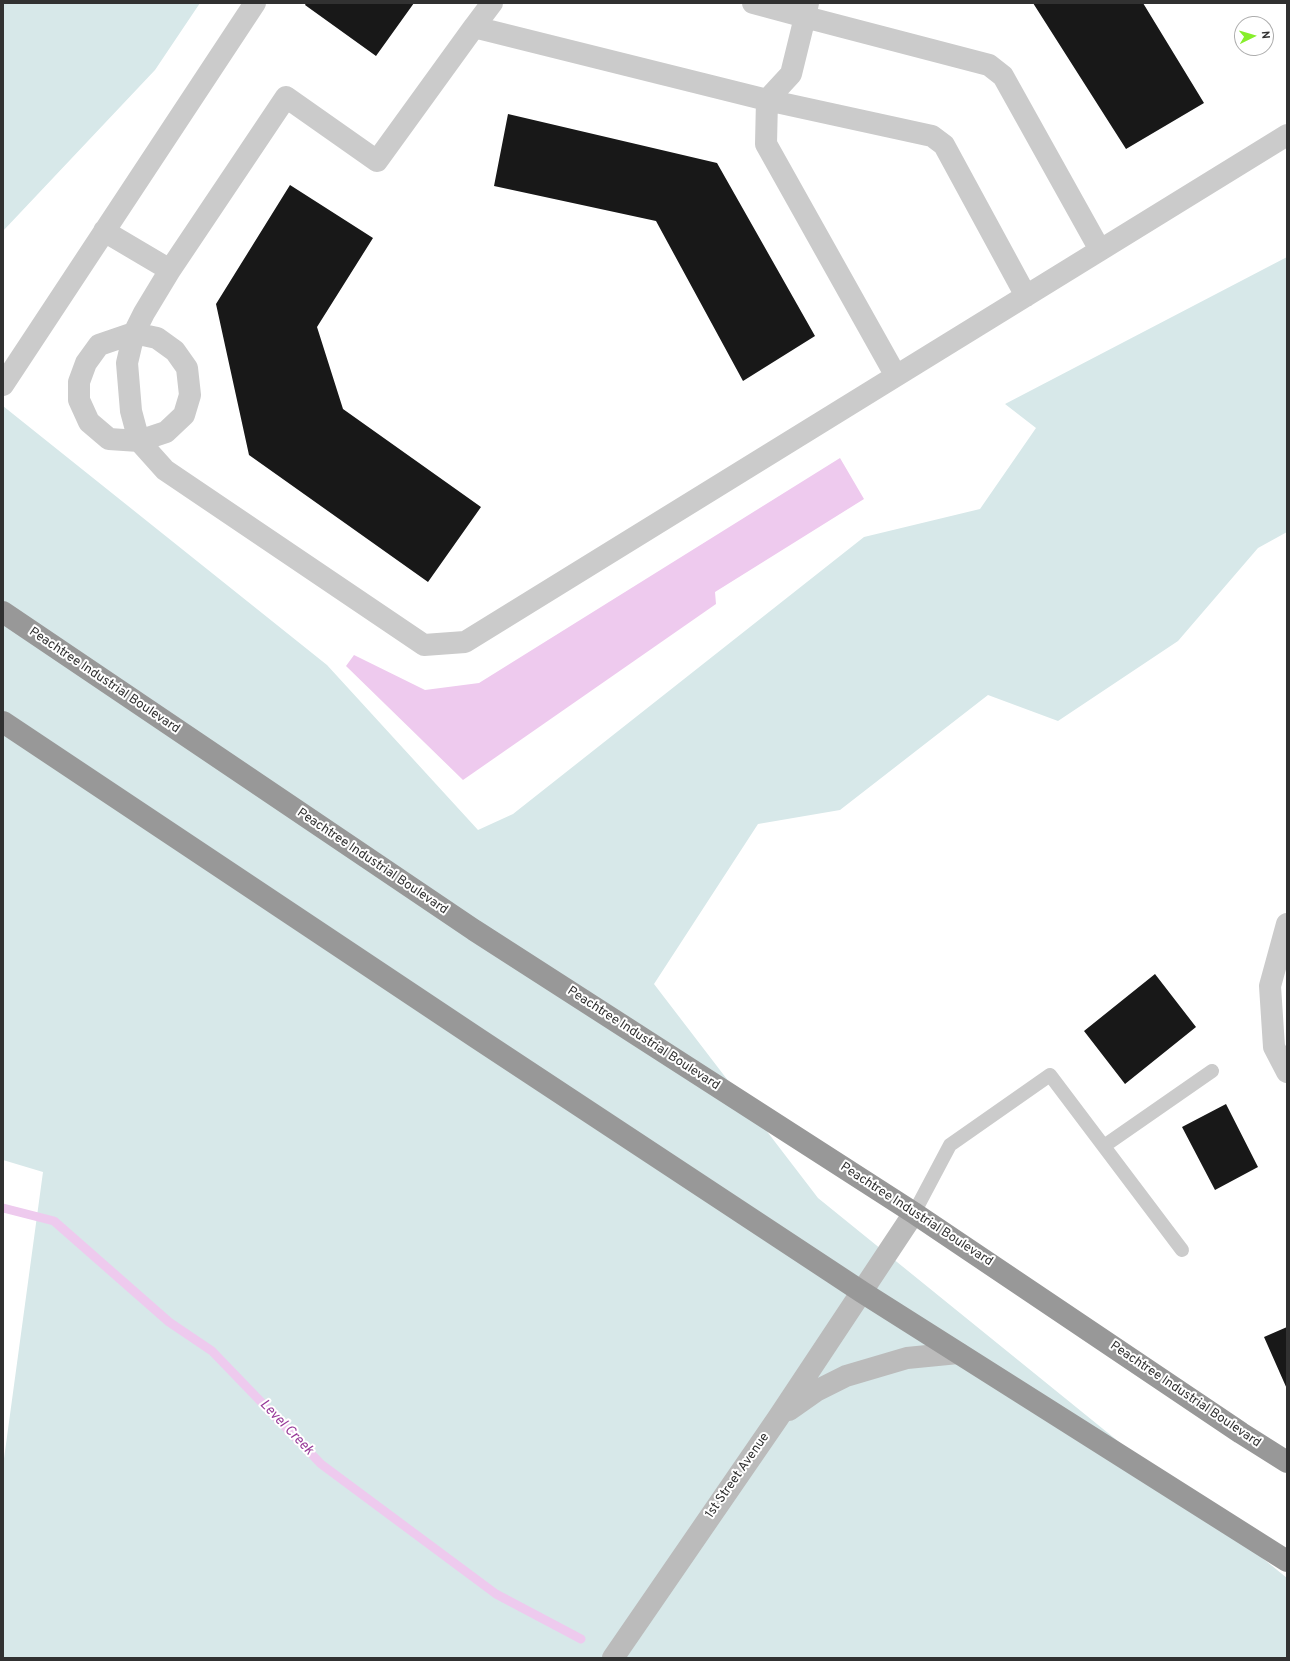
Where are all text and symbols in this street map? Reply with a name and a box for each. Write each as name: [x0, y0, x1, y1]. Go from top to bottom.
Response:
north arrow: [1234, 16, 1274, 56]
text: N: [1258, 30, 1272, 40]
street label: Peachtree Industrial Boulevard: [26, 625, 182, 737]
street label: Peachtree Industrial Boulevard: [294, 806, 450, 918]
street label: Peachtree Industrial Boulevard: [564, 984, 722, 1094]
street label: Peachtree Industrial Boulevard: [837, 1160, 995, 1270]
street label: Peachtree Industrial Boulevard: [1107, 1339, 1263, 1451]
water label: Level Creek: [255, 1397, 317, 1459]
street label: 1st Street Avenue: [703, 1430, 773, 1522]

